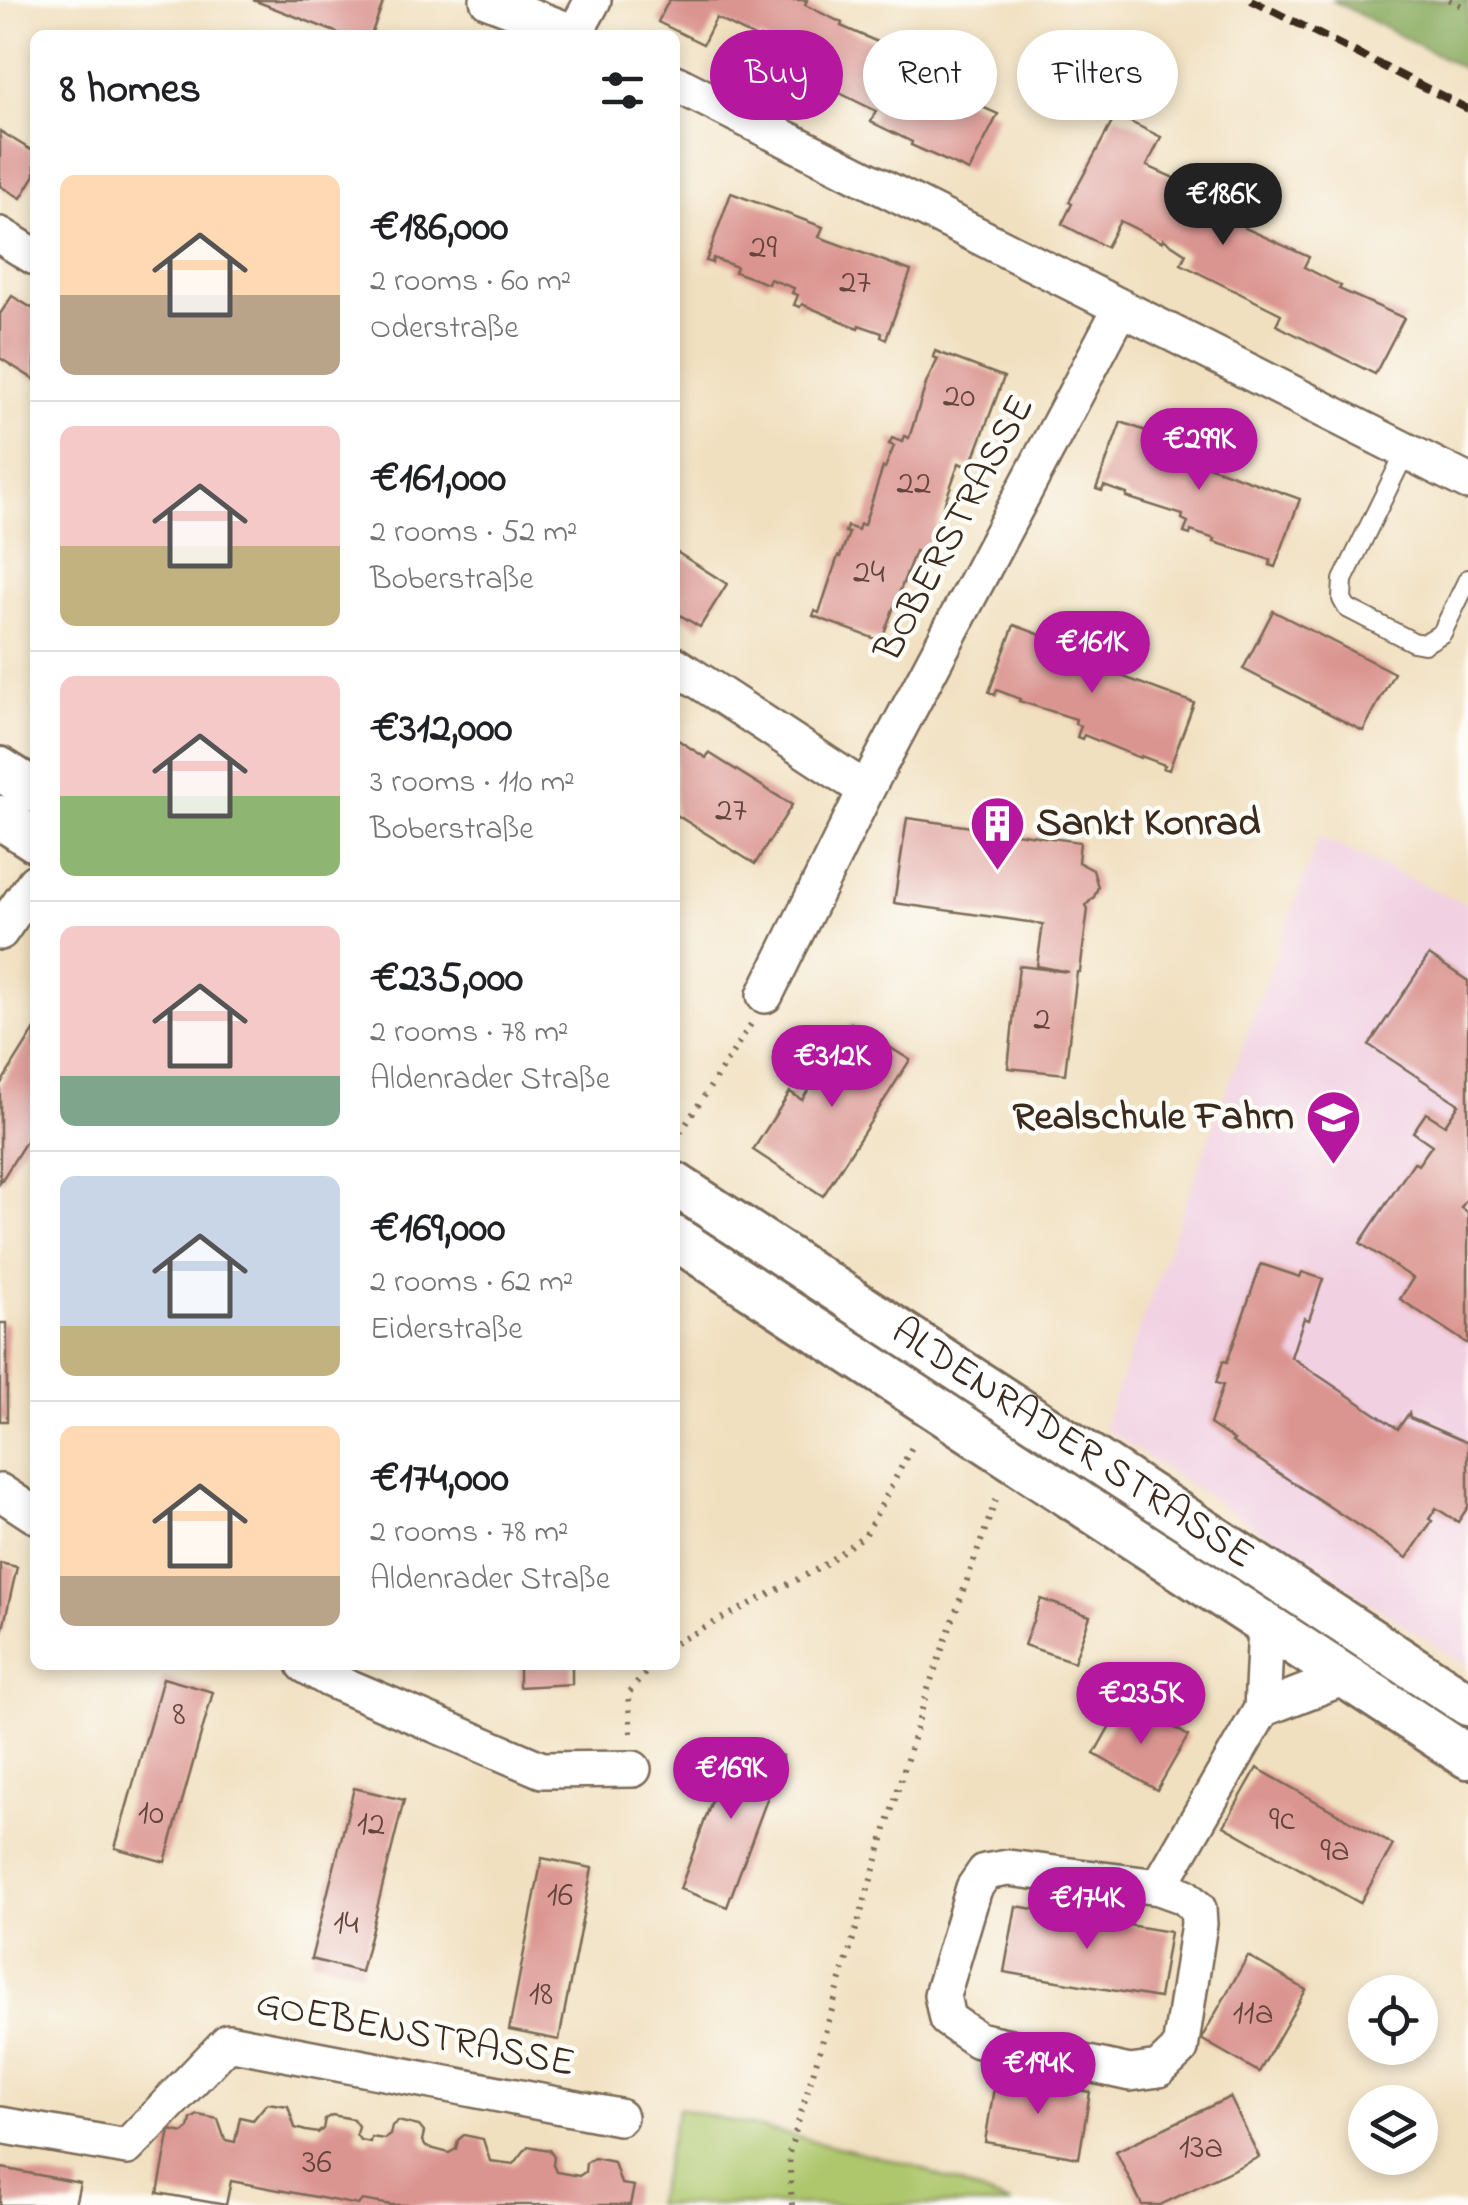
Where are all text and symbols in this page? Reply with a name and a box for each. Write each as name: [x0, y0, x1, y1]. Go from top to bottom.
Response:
chip: Buy: [710, 30, 843, 120]
chip: Rent: [863, 30, 997, 120]
chip: Filters: [1017, 30, 1178, 120]
text: 8 homes: [60, 60, 201, 121]
icon: filters: [595, 63, 650, 118]
pin: €186K: [1153, 163, 1293, 248]
text: €186K: [1186, 172, 1260, 219]
text: €186,000: [370, 198, 509, 259]
icon: home: [140, 215, 260, 335]
house number: 29: [749, 223, 777, 274]
house number: 27: [839, 258, 871, 309]
text: 2 rooms · 60 m²: [370, 259, 571, 306]
text: Oderstraße: [370, 306, 519, 353]
house number: 20: [943, 372, 975, 423]
street label: BOBERSTRASSE: [860, 385, 1051, 674]
pin: €299K: [1129, 408, 1269, 493]
text: €299K: [1163, 417, 1236, 464]
text: €161,000: [370, 449, 506, 510]
house number: 22: [897, 459, 931, 510]
icon: home: [140, 466, 260, 586]
text: 2 rooms · 52 m²: [370, 510, 578, 557]
house number: 24: [853, 548, 885, 599]
text: Boberstraße: [370, 557, 534, 604]
pin: €161K: [1022, 611, 1162, 696]
text: €161K: [1056, 620, 1128, 667]
text: €312,000: [370, 699, 513, 760]
icon: home: [140, 716, 260, 836]
text: 3 rooms · 110 m²: [370, 760, 575, 807]
house number: 27: [715, 786, 747, 837]
building icon: Sankt Konrad: [967, 794, 1027, 873]
place label: Sankt Konrad: [1036, 795, 1261, 854]
text: Boberstraße: [370, 807, 534, 854]
text: €235,000: [370, 949, 523, 1010]
icon: home: [140, 966, 260, 1086]
house number: 2: [1033, 995, 1051, 1046]
text: 2 rooms · 78 m²: [370, 1010, 569, 1057]
pin: €312K: [762, 1025, 902, 1110]
text: €312K: [793, 1034, 871, 1081]
text: Aldenrader Straße: [370, 1057, 610, 1104]
school or university icon: Realschule Fahrn: [1303, 1088, 1363, 1167]
place label: Realschule Fahrn: [1012, 1089, 1294, 1148]
text: €169,000: [370, 1199, 505, 1260]
icon: home: [140, 1216, 260, 1336]
text: 2 rooms · 62 m²: [370, 1260, 573, 1307]
street label: ALDENRADER STRASSE: [879, 1304, 1266, 1585]
text: Eiderstraße: [370, 1307, 523, 1354]
text: €174,000: [370, 1449, 509, 1510]
icon: home: [140, 1466, 260, 1586]
text: 2 rooms · 78 m²: [370, 1510, 569, 1557]
text: Aldenrader Straße: [370, 1557, 610, 1604]
pin: €235K: [1071, 1662, 1211, 1747]
text: €235K: [1098, 1671, 1184, 1718]
house number: 8: [172, 1690, 186, 1741]
pin: €169K: [661, 1737, 801, 1822]
text: €169K: [695, 1746, 767, 1793]
house number: 10: [138, 1789, 164, 1840]
house number: 9c: [1269, 1795, 1295, 1846]
house number: 12: [357, 1800, 385, 1851]
house number: 9a: [1320, 1826, 1350, 1877]
pin: €174K: [1017, 1867, 1157, 1952]
house number: 16: [547, 1871, 573, 1922]
text: €174K: [1050, 1876, 1124, 1923]
house number: 14: [333, 1899, 359, 1950]
house number: 18: [529, 1970, 553, 2021]
street label: GOEBENSTRASSE: [251, 1975, 579, 2095]
map controls: [1348, 1975, 1438, 2175]
button: locate: [1348, 1975, 1438, 2065]
house number: 11a: [1232, 1989, 1274, 2040]
pin: €194K: [968, 2032, 1108, 2117]
text: €194K: [1003, 2041, 1073, 2088]
button: layers: [1348, 2085, 1438, 2175]
house number: 13a: [1179, 2123, 1223, 2174]
house number: 36: [302, 2138, 332, 2189]

